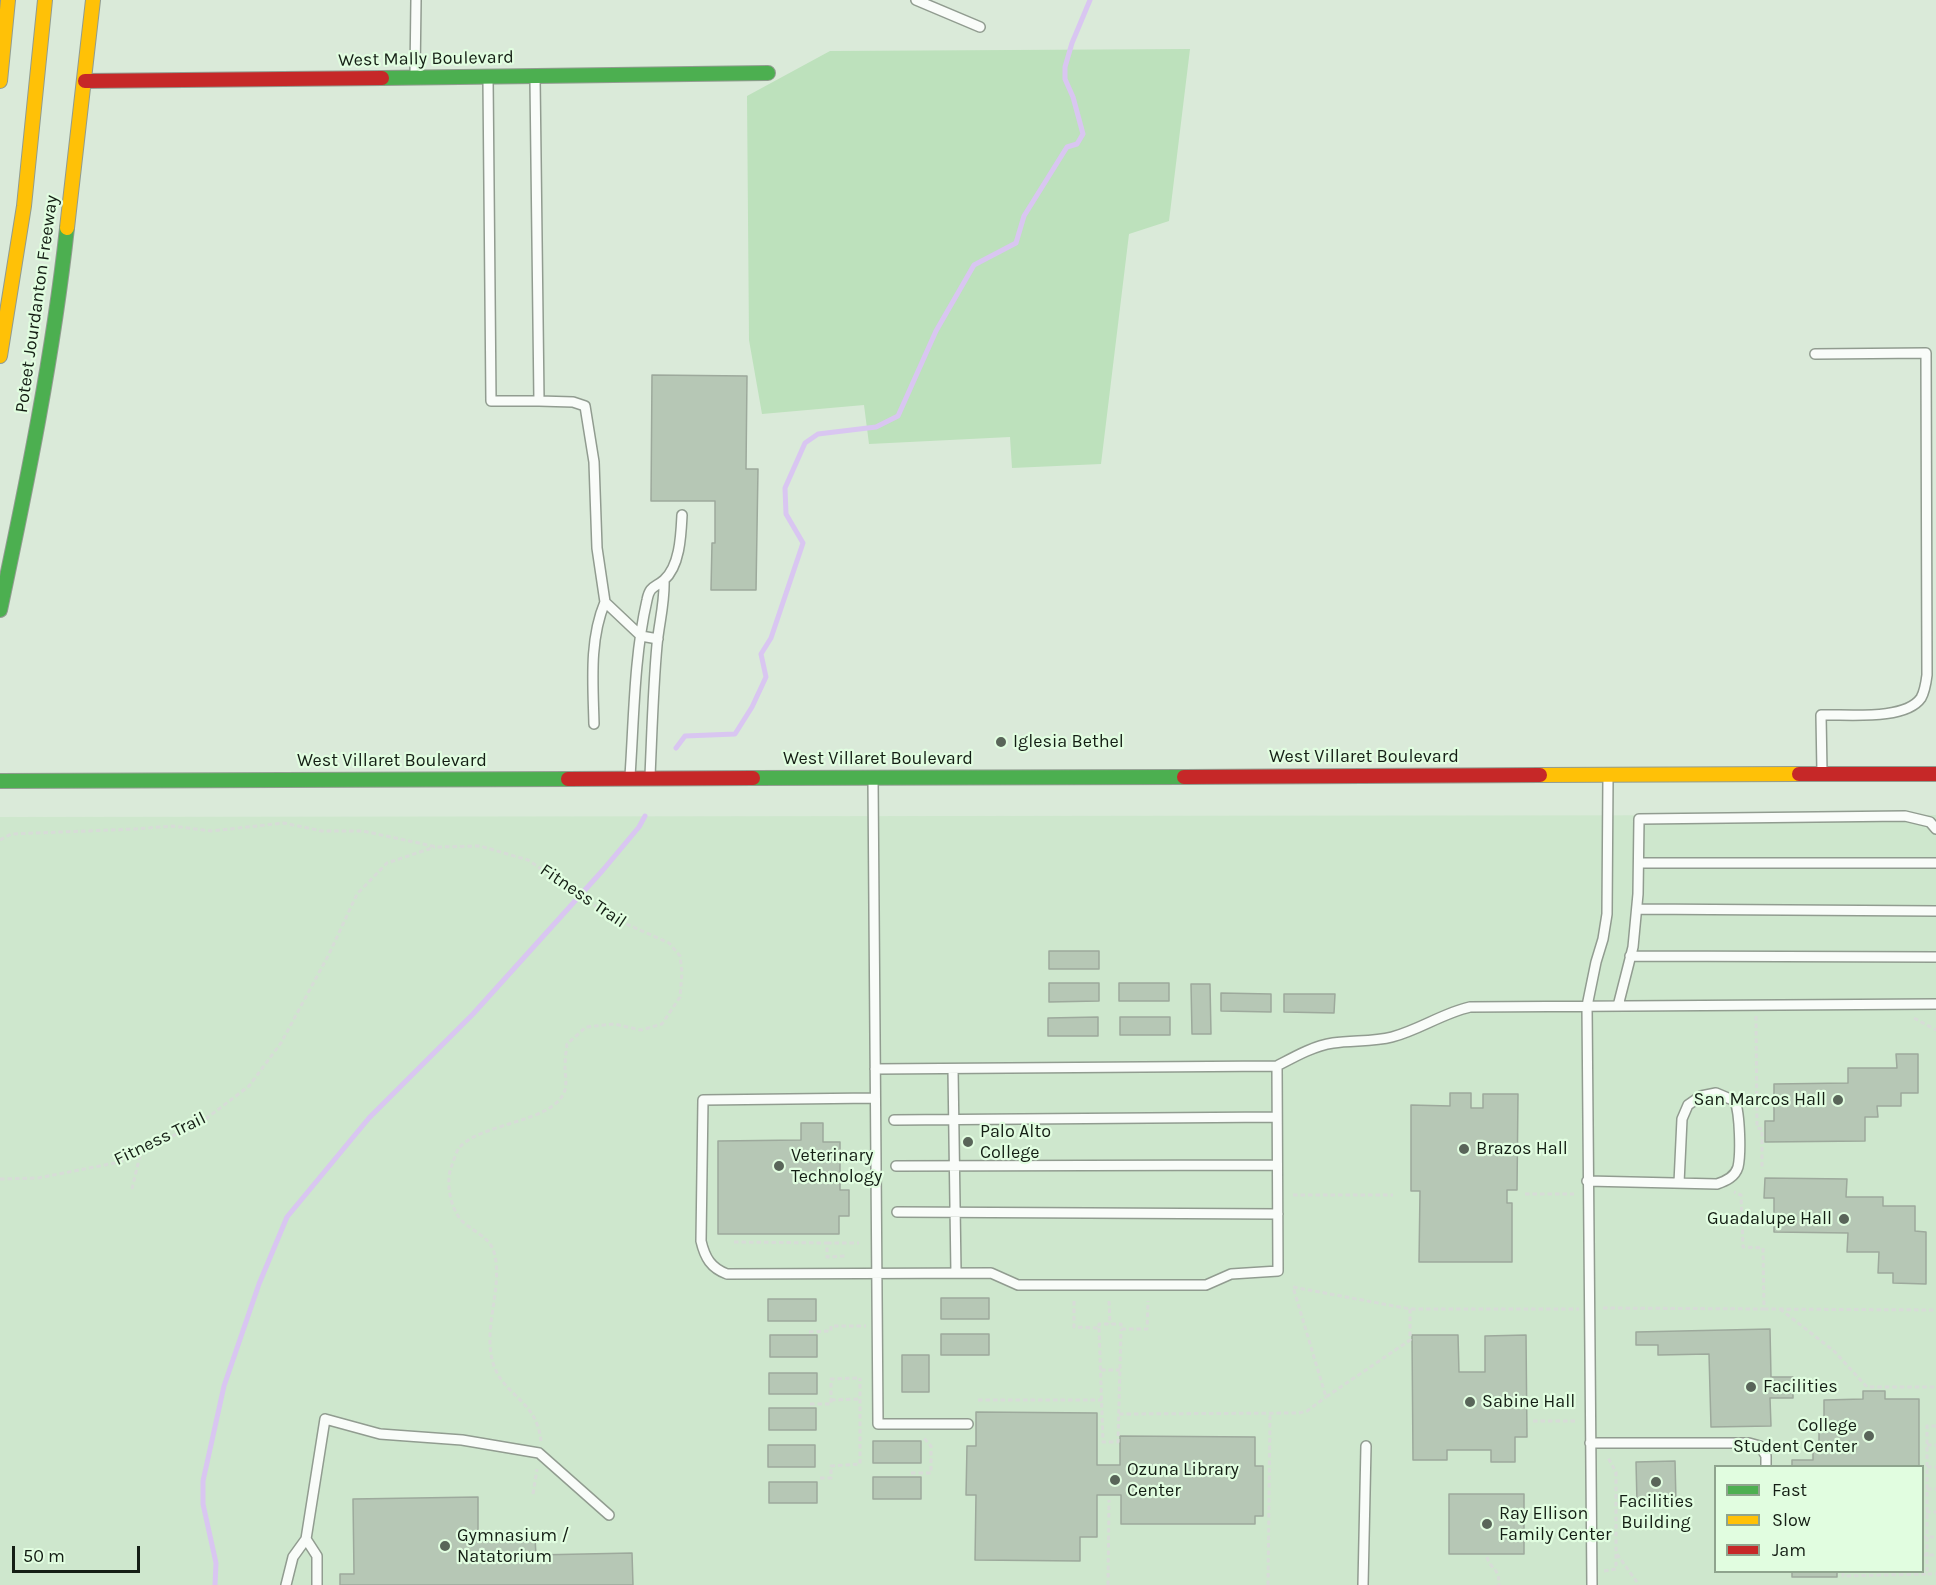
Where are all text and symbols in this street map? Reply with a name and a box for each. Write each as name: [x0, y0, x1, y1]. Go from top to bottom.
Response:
street label: West Mally Boulevard: [338, 47, 514, 71]
street label: Poteet Jourdanton Freeway: [11, 194, 63, 414]
place label: Iglesia Bethel: [1013, 731, 1124, 753]
marker: Iglesia Bethel: [994, 735, 1008, 749]
street label: West Villaret Boulevard: [1269, 746, 1459, 768]
street label: West Villaret Boulevard: [783, 748, 973, 770]
street label: West Villaret Boulevard: [297, 750, 487, 772]
street label: Fitness Trail: [536, 859, 630, 933]
place label: San Marcos Hall: [1694, 1089, 1826, 1111]
marker: San Marcos Hall: [1831, 1093, 1845, 1107]
street label: Fitness Trail: [111, 1108, 209, 1170]
place label: Palo Alto College: [980, 1121, 1051, 1164]
marker: Palo Alto College: [961, 1135, 975, 1149]
place label: Brazos Hall: [1476, 1138, 1568, 1160]
marker: Brazos Hall: [1457, 1142, 1471, 1156]
place label: Veterinary Technology: [791, 1145, 882, 1188]
marker: Veterinary Technology: [772, 1159, 786, 1173]
place label: Guadalupe Hall: [1707, 1208, 1832, 1230]
marker: Guadalupe Hall: [1837, 1212, 1851, 1226]
place label: Facilities: [1763, 1376, 1838, 1398]
marker: Facilities: [1744, 1380, 1758, 1394]
place label: Sabine Hall: [1482, 1391, 1575, 1413]
marker: Sabine Hall: [1463, 1395, 1477, 1409]
place label: College Student Center: [1733, 1415, 1857, 1458]
marker: College Student Center: [1862, 1429, 1876, 1443]
place label: Ozuna Library Center: [1127, 1459, 1239, 1502]
legend: [1714, 1465, 1924, 1573]
marker: Ozuna Library Center: [1108, 1473, 1122, 1487]
marker: Facilities Building: [1649, 1475, 1663, 1489]
text: Fast: [1772, 1479, 1807, 1501]
place label: Facilities Building: [1619, 1491, 1693, 1534]
place label: Ray Ellison Family Center: [1499, 1503, 1611, 1546]
text: Slow: [1772, 1509, 1811, 1531]
marker: Ray Ellison Family Center: [1480, 1517, 1494, 1531]
place label: Gymnasium / Natatorium: [457, 1525, 569, 1568]
scale bar: [15, 1534, 142, 1572]
marker: Gymnasium / Natatorium: [438, 1539, 452, 1553]
text: Jam: [1772, 1539, 1806, 1561]
text: 50 m: [23, 1545, 65, 1567]

